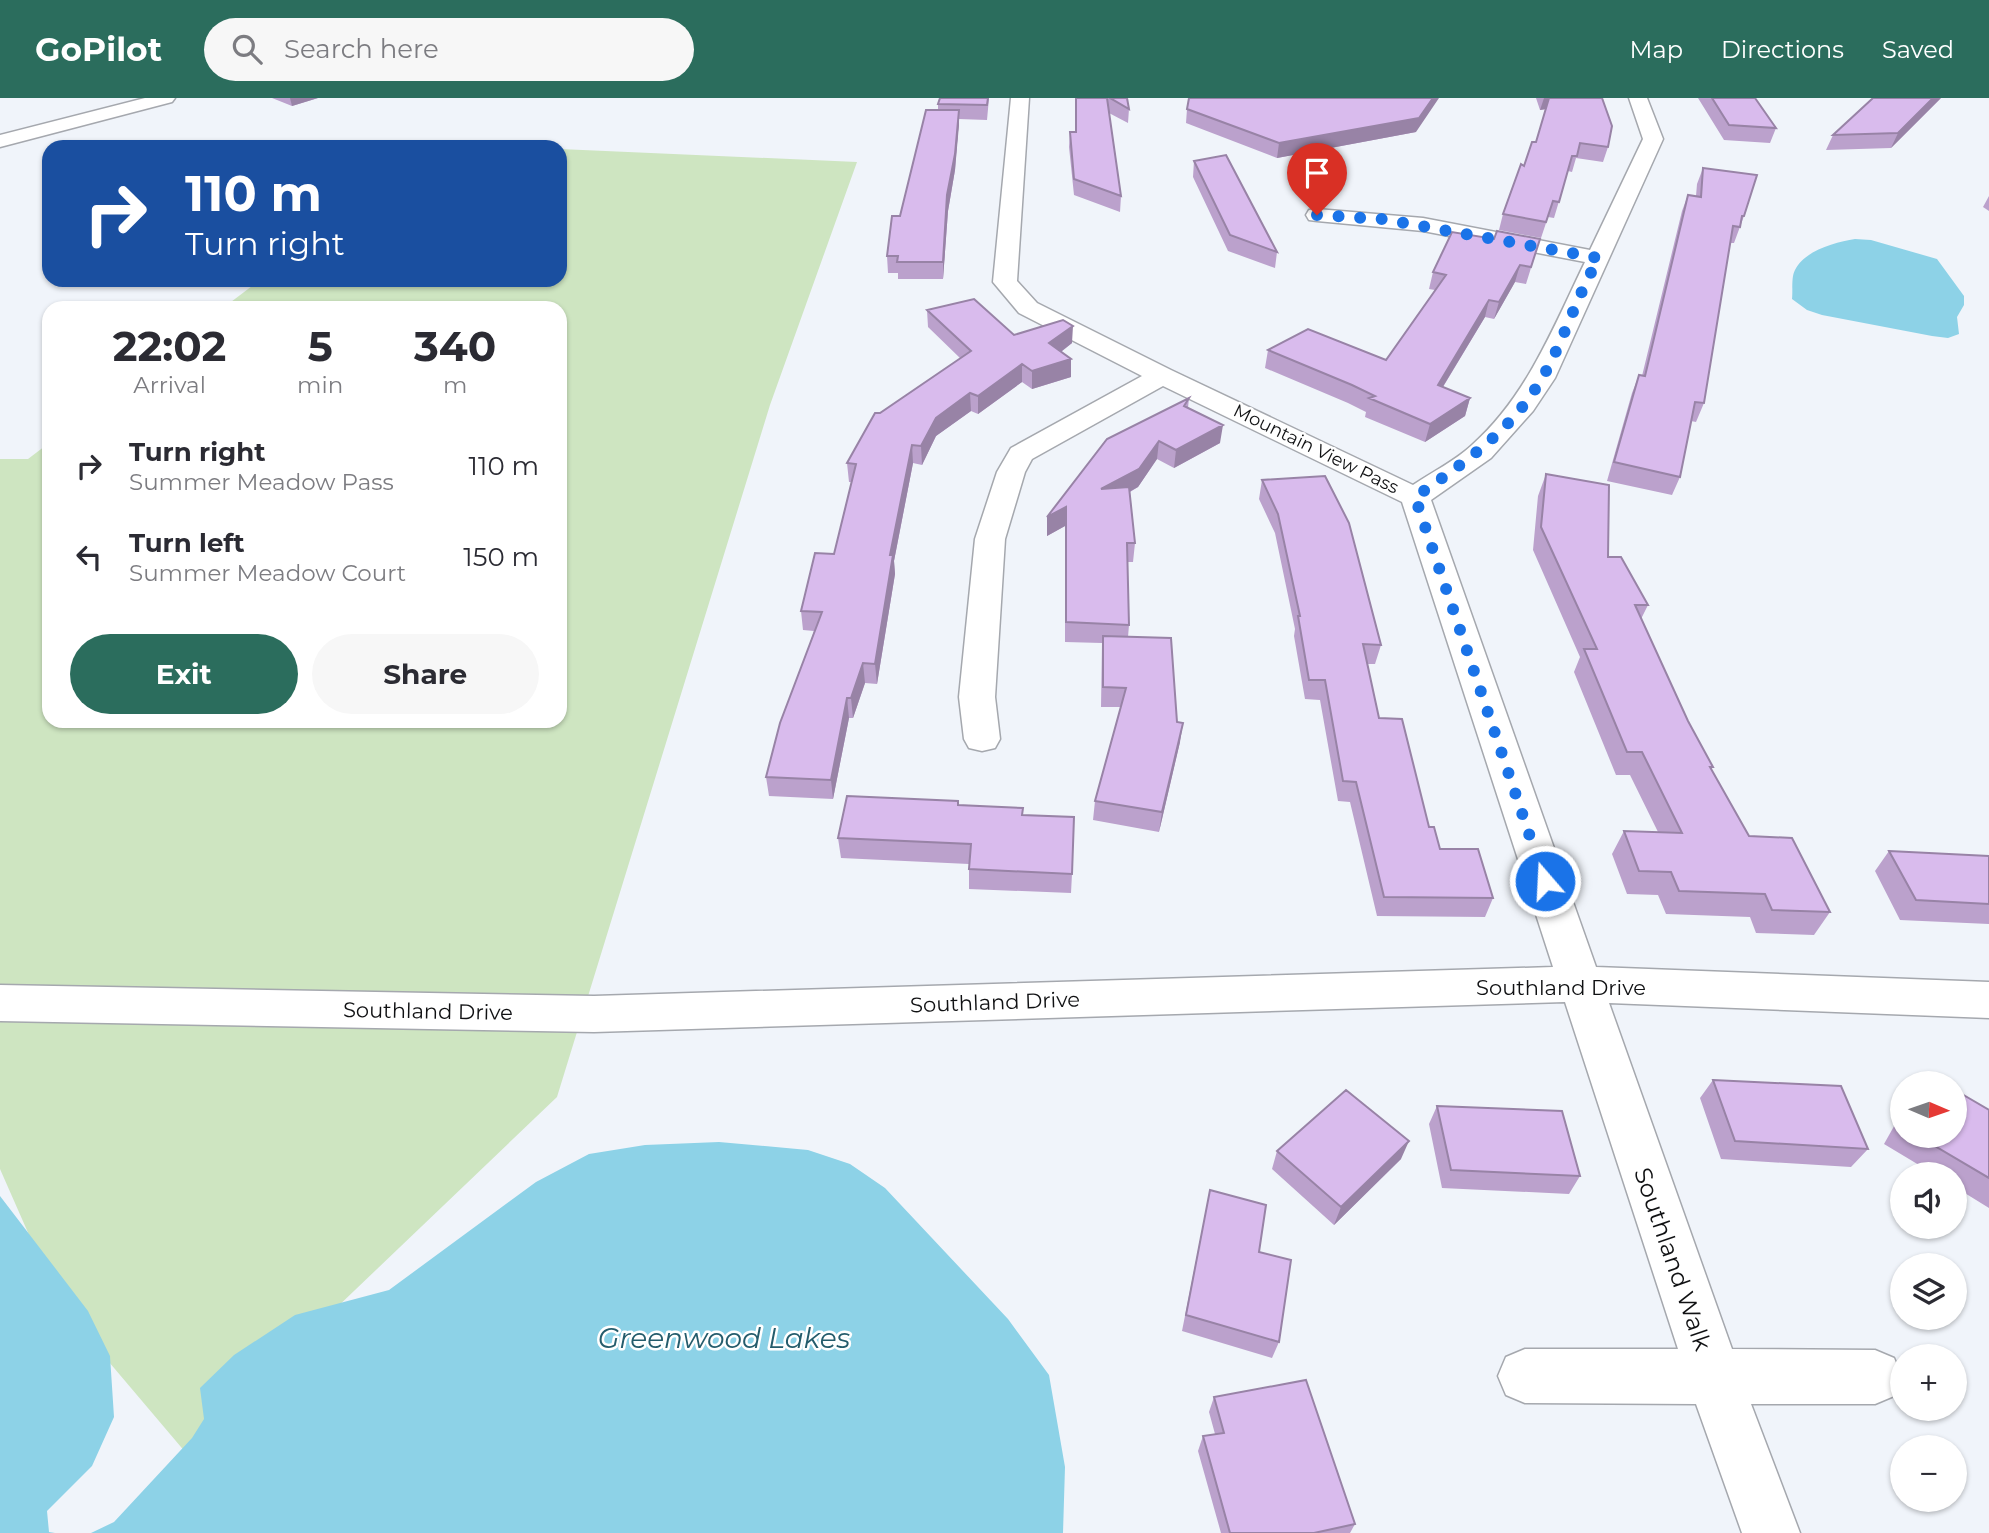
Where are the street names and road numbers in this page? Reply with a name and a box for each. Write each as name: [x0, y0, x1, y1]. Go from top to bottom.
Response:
street label: Mountain View Pass: [1230, 399, 1402, 499]
street label: Southland Drive: [1476, 975, 1646, 1000]
street label: Southland Drive: [910, 987, 1080, 1017]
street label: Southland Drive: [343, 997, 513, 1025]
street label: Southland Walk: [1628, 1164, 1718, 1355]

